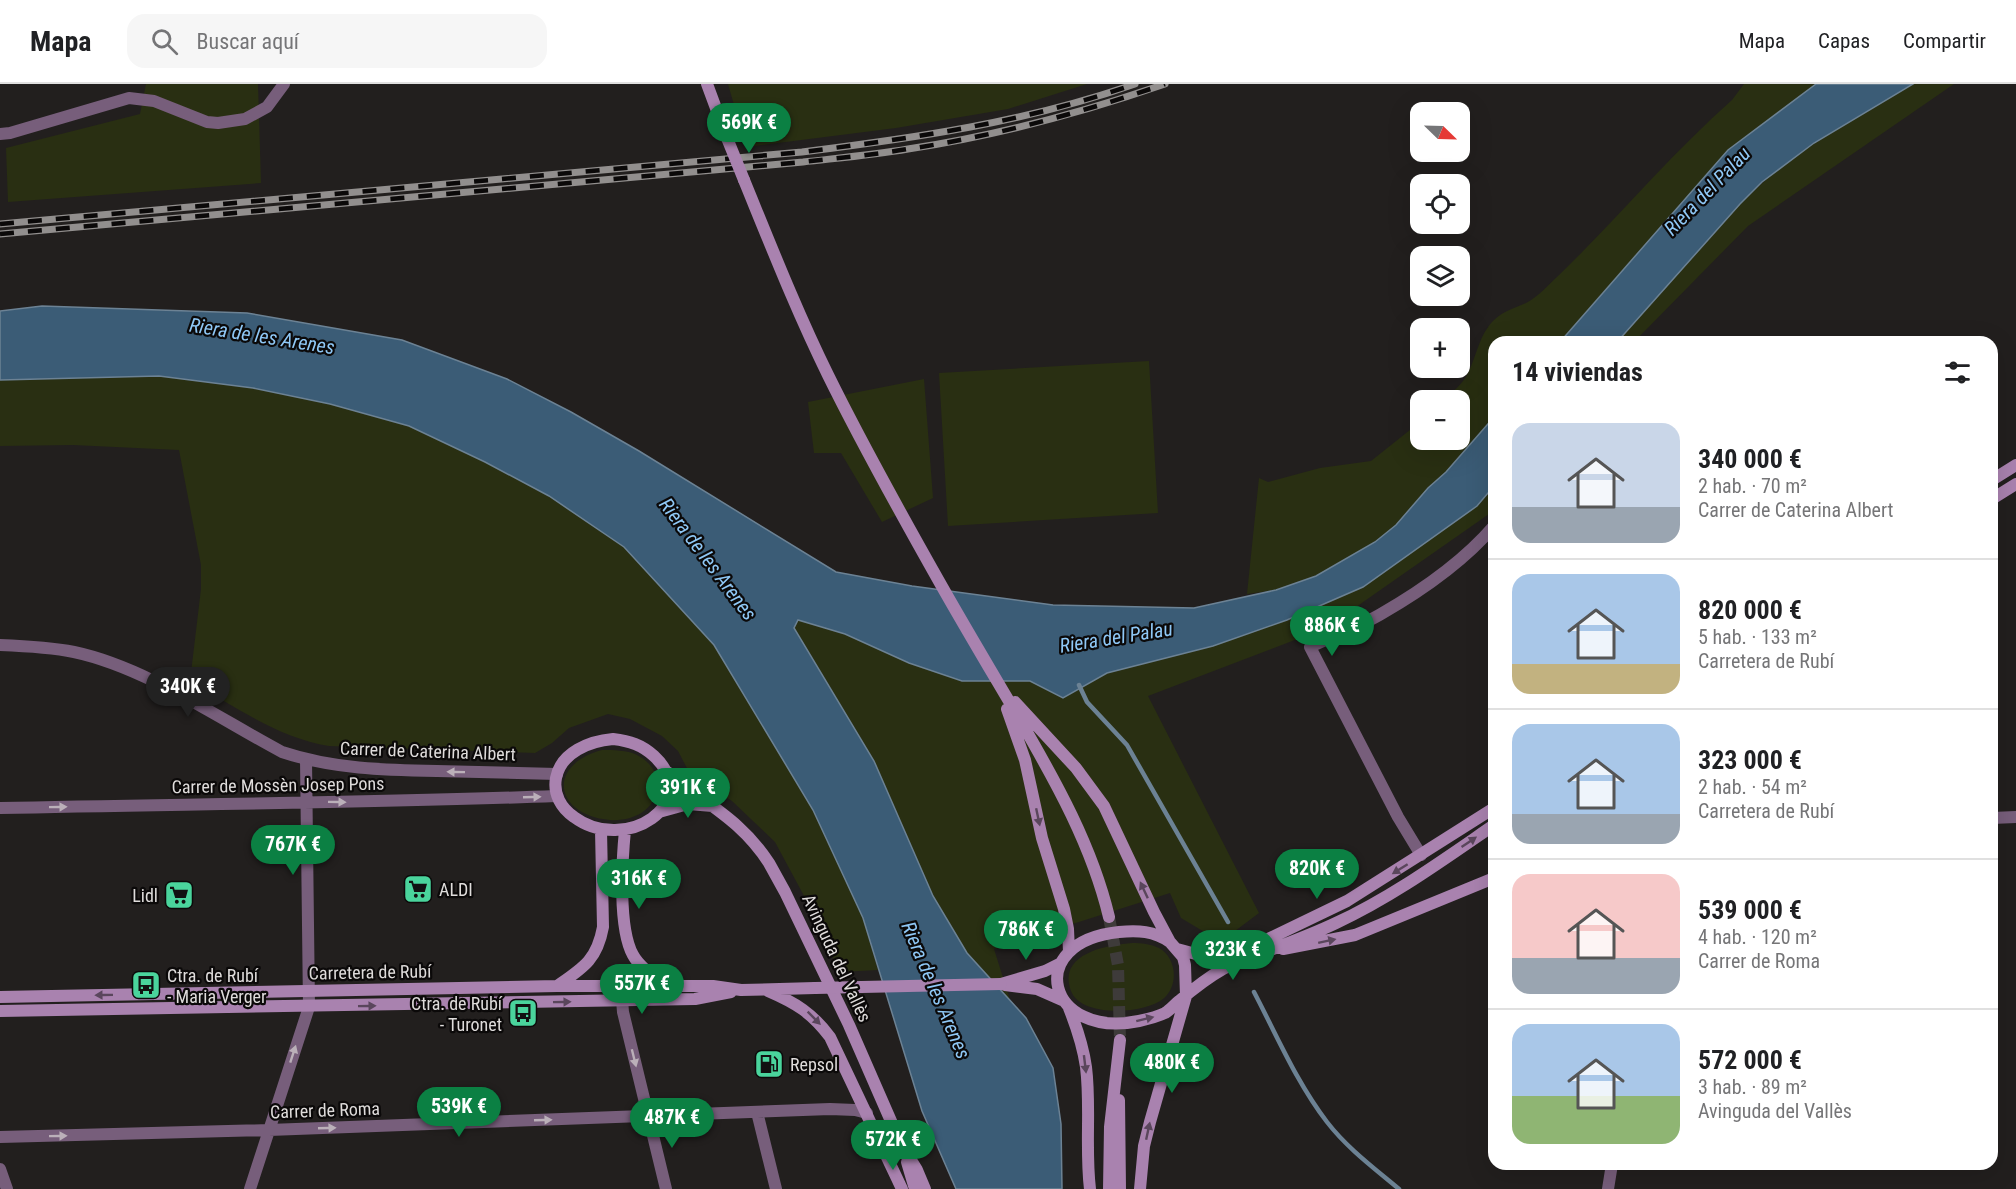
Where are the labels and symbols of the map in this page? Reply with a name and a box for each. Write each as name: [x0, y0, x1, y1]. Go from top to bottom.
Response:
north arrow: [1410, 102, 1470, 162]
pin: 569K €: [700, 103, 798, 154]
water label: Riera del Palau: [1659, 142, 1755, 240]
water label: Riera de les Arenes: [188, 313, 336, 359]
water label: Riera de les Arenes: [654, 493, 762, 625]
pin: 886K €: [1283, 606, 1381, 657]
water label: Riera del Palau: [1058, 616, 1174, 658]
pin: 340K €: [139, 667, 237, 718]
street label: Carrer de Caterina Albert: [340, 737, 516, 765]
one-way arrow: [447, 767, 466, 776]
pin: 391K €: [639, 768, 737, 819]
street label: Carrer de Mossèn Josep Pons: [171, 773, 385, 797]
one-way arrow: [523, 793, 542, 802]
one-way arrow: [328, 797, 347, 807]
one-way arrow: [49, 802, 68, 812]
one-way arrow: [1034, 808, 1043, 827]
pin: 767K €: [244, 825, 342, 876]
one-way arrow: [1461, 836, 1477, 848]
pin: 820K €: [1268, 849, 1366, 900]
pin: 316K €: [590, 859, 688, 910]
one-way arrow: [1392, 863, 1408, 874]
supermarket icon: ALDI: [402, 873, 434, 905]
supermarket icon: Lidl: [163, 879, 195, 911]
place label: ALDI: [439, 879, 473, 900]
one-way arrow: [1140, 881, 1149, 898]
place label: Lidl: [132, 885, 158, 906]
street label: Avinguda del Vallès: [798, 891, 876, 1025]
pin: 786K €: [977, 910, 1075, 961]
water label: Riera de les Arenes: [896, 918, 976, 1062]
pin: 323K €: [1184, 930, 1282, 981]
one-way arrow: [1318, 936, 1336, 946]
street label: Carretera de Rubí: [309, 960, 432, 984]
pin: 557K €: [593, 964, 691, 1015]
place label: Ctra. de Rubí - Maria Verger: [167, 965, 267, 1007]
bus stop icon: Ctra. de Rubí - Maria Verger: [130, 969, 162, 1001]
one-way arrow: [95, 991, 114, 1000]
place label: Ctra. de Rubí - Turonet: [411, 993, 503, 1035]
bus stop icon: Ctra. de Rubí - Turonet: [507, 997, 539, 1029]
one-way arrow: [553, 997, 572, 1006]
one-way arrow: [358, 1001, 377, 1011]
one-way arrow: [807, 1011, 821, 1026]
one-way arrow: [1136, 1014, 1154, 1024]
pin: 480K €: [1123, 1043, 1221, 1094]
one-way arrow: [289, 1045, 299, 1063]
one-way arrow: [629, 1048, 639, 1067]
fuel station icon: Repsol: [753, 1048, 785, 1080]
place label: Repsol: [790, 1054, 838, 1075]
one-way arrow: [1080, 1055, 1090, 1074]
pin: 539K €: [410, 1087, 508, 1138]
street label: Carrer de Roma: [270, 1098, 380, 1122]
pin: 487K €: [623, 1098, 721, 1149]
one-way arrow: [534, 1116, 553, 1125]
pin: 572K €: [844, 1120, 942, 1171]
one-way arrow: [1143, 1122, 1153, 1140]
one-way arrow: [318, 1123, 337, 1132]
one-way arrow: [49, 1131, 68, 1141]

